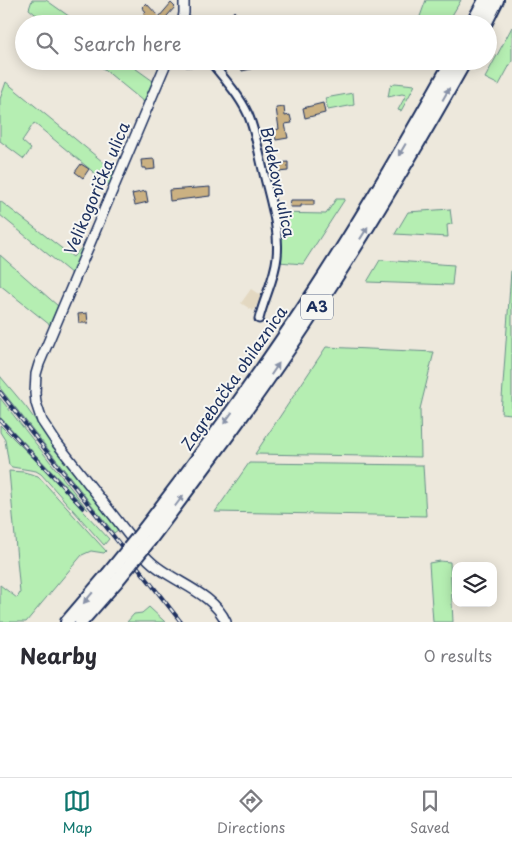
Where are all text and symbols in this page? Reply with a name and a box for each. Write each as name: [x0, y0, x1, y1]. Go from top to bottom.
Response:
search box: [15, 15, 497, 70]
icon: search: [33, 29, 61, 57]
text: Search here: [73, 29, 182, 57]
one-way arrow: [442, 87, 451, 100]
street label: Velikogorička ulica: [57, 117, 135, 258]
street label: Brdekova ulica: [256, 124, 302, 239]
one-way arrow: [398, 143, 407, 156]
one-way arrow: [359, 227, 368, 240]
road number: A3: [301, 294, 333, 320]
street label: Zagrebačka obilaznica: [174, 300, 292, 455]
one-way arrow: [270, 363, 280, 376]
one-way arrow: [222, 411, 233, 424]
one-way arrow: [174, 495, 185, 508]
map controls: [452, 562, 497, 607]
button: layers: [452, 562, 497, 607]
one-way arrow: [82, 591, 93, 604]
text: Nearby: [20, 639, 97, 671]
text: 0 results: [424, 643, 492, 667]
tab: Map: [62, 787, 92, 838]
tab: Directions: [217, 787, 285, 838]
tab: Saved: [410, 787, 450, 838]

